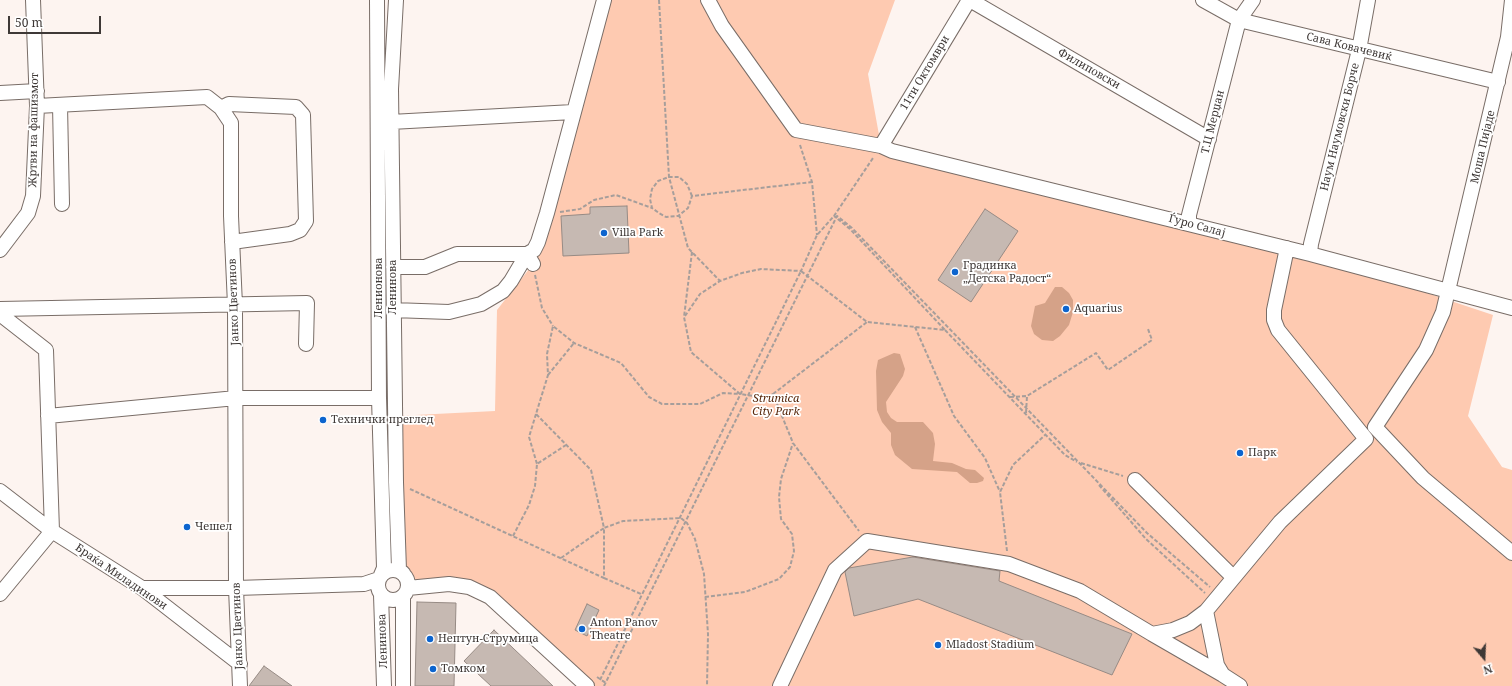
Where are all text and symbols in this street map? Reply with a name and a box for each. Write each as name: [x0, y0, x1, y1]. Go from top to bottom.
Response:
scale bar: [10, 8, 103, 34]
text: 50 m: [15, 14, 43, 31]
street label: Сава Ковачевиќ: [1305, 30, 1393, 64]
street label: 11ти Октомври: [897, 33, 953, 113]
street label: Филиповски: [1055, 46, 1123, 92]
street label: Наум Наумовски Борче: [1318, 62, 1362, 192]
street label: Жртви на фашизмот: [26, 72, 42, 188]
street label: Т.Ц Мерџан: [1199, 89, 1227, 155]
street label: Моша Пијаде: [1468, 109, 1498, 185]
street label: Ѓуро Салај: [1167, 212, 1227, 240]
place label: Villa Park: [612, 226, 663, 240]
marker: Villa Park: [599, 228, 609, 238]
street label: Ленионова: [372, 257, 386, 319]
street label: Јанко Цветинов: [226, 258, 242, 346]
place label: Градинка „Детска Радост“: [963, 259, 1051, 285]
street label: Ленинова: [386, 260, 400, 314]
marker: Градинка „Детска Радост“: [950, 267, 960, 277]
place label: Aquarius: [1074, 302, 1122, 316]
marker: Aquarius: [1061, 304, 1071, 314]
park label: Strumica City Park: [752, 392, 800, 418]
place label: Технички преглед: [331, 413, 433, 427]
marker: Технички преглед: [318, 415, 328, 425]
place label: Парк: [1248, 446, 1276, 460]
marker: Парк: [1235, 448, 1245, 458]
place label: Чешел: [195, 520, 232, 534]
marker: Чешел: [182, 522, 192, 532]
street label: Браќа Миладинови: [72, 541, 170, 613]
street label: Јанко Цветинов: [230, 582, 246, 670]
street label: Ленинова: [375, 613, 391, 669]
place label: Anton Panov Theatre: [590, 616, 658, 642]
marker: Anton Panov Theatre: [577, 624, 587, 634]
place label: Нептун-Струмица: [438, 632, 539, 646]
marker: Нептун-Струмица: [425, 634, 435, 644]
place label: Mladost Stadium: [946, 638, 1034, 652]
north arrow: [1464, 638, 1504, 678]
marker: Mladost Stadium: [933, 640, 943, 650]
text: N: [1482, 661, 1495, 678]
place label: Томком: [441, 662, 485, 676]
marker: Томком: [428, 664, 438, 674]

